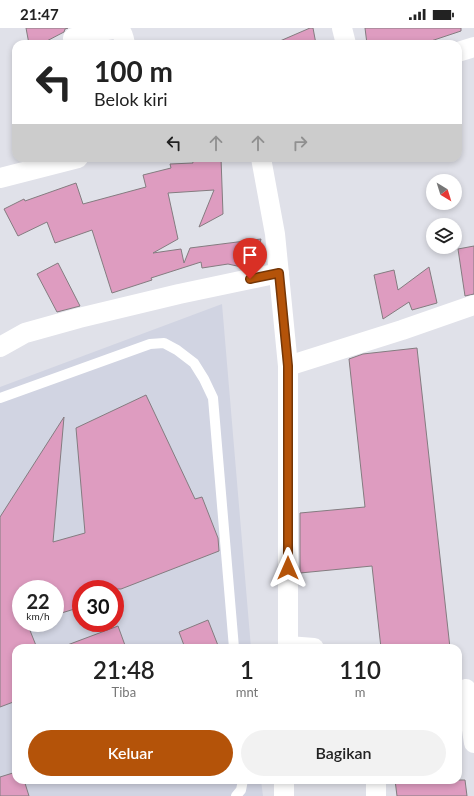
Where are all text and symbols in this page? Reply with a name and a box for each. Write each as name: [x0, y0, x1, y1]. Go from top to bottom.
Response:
text: 21:47: [20, 5, 59, 23]
text: 100 m: [94, 54, 173, 88]
icon: left: [28, 56, 80, 108]
text: Belok kiri: [94, 88, 168, 110]
icon: left: [163, 132, 185, 154]
icon: ahead: [205, 132, 227, 154]
icon: ahead: [247, 132, 269, 154]
icon: right: [289, 132, 311, 154]
north arrow: [426, 174, 462, 210]
map controls: [426, 174, 462, 254]
button: layers: [426, 218, 462, 254]
pin: [233, 238, 267, 279]
icon: arrive: [239, 244, 261, 266]
position arrow: [267, 547, 309, 589]
speed limit sign: 30: [72, 580, 124, 632]
text: 22: [26, 589, 50, 613]
text: km/h: [26, 610, 50, 622]
text: 21:48: [93, 655, 155, 684]
text: 1: [240, 655, 254, 684]
text: 110: [339, 655, 381, 684]
text: Tiba: [112, 684, 136, 700]
text: mnt: [236, 684, 258, 700]
text: m: [355, 684, 365, 700]
button: Keluar: [28, 730, 233, 776]
button: Bagikan: [241, 730, 446, 776]

